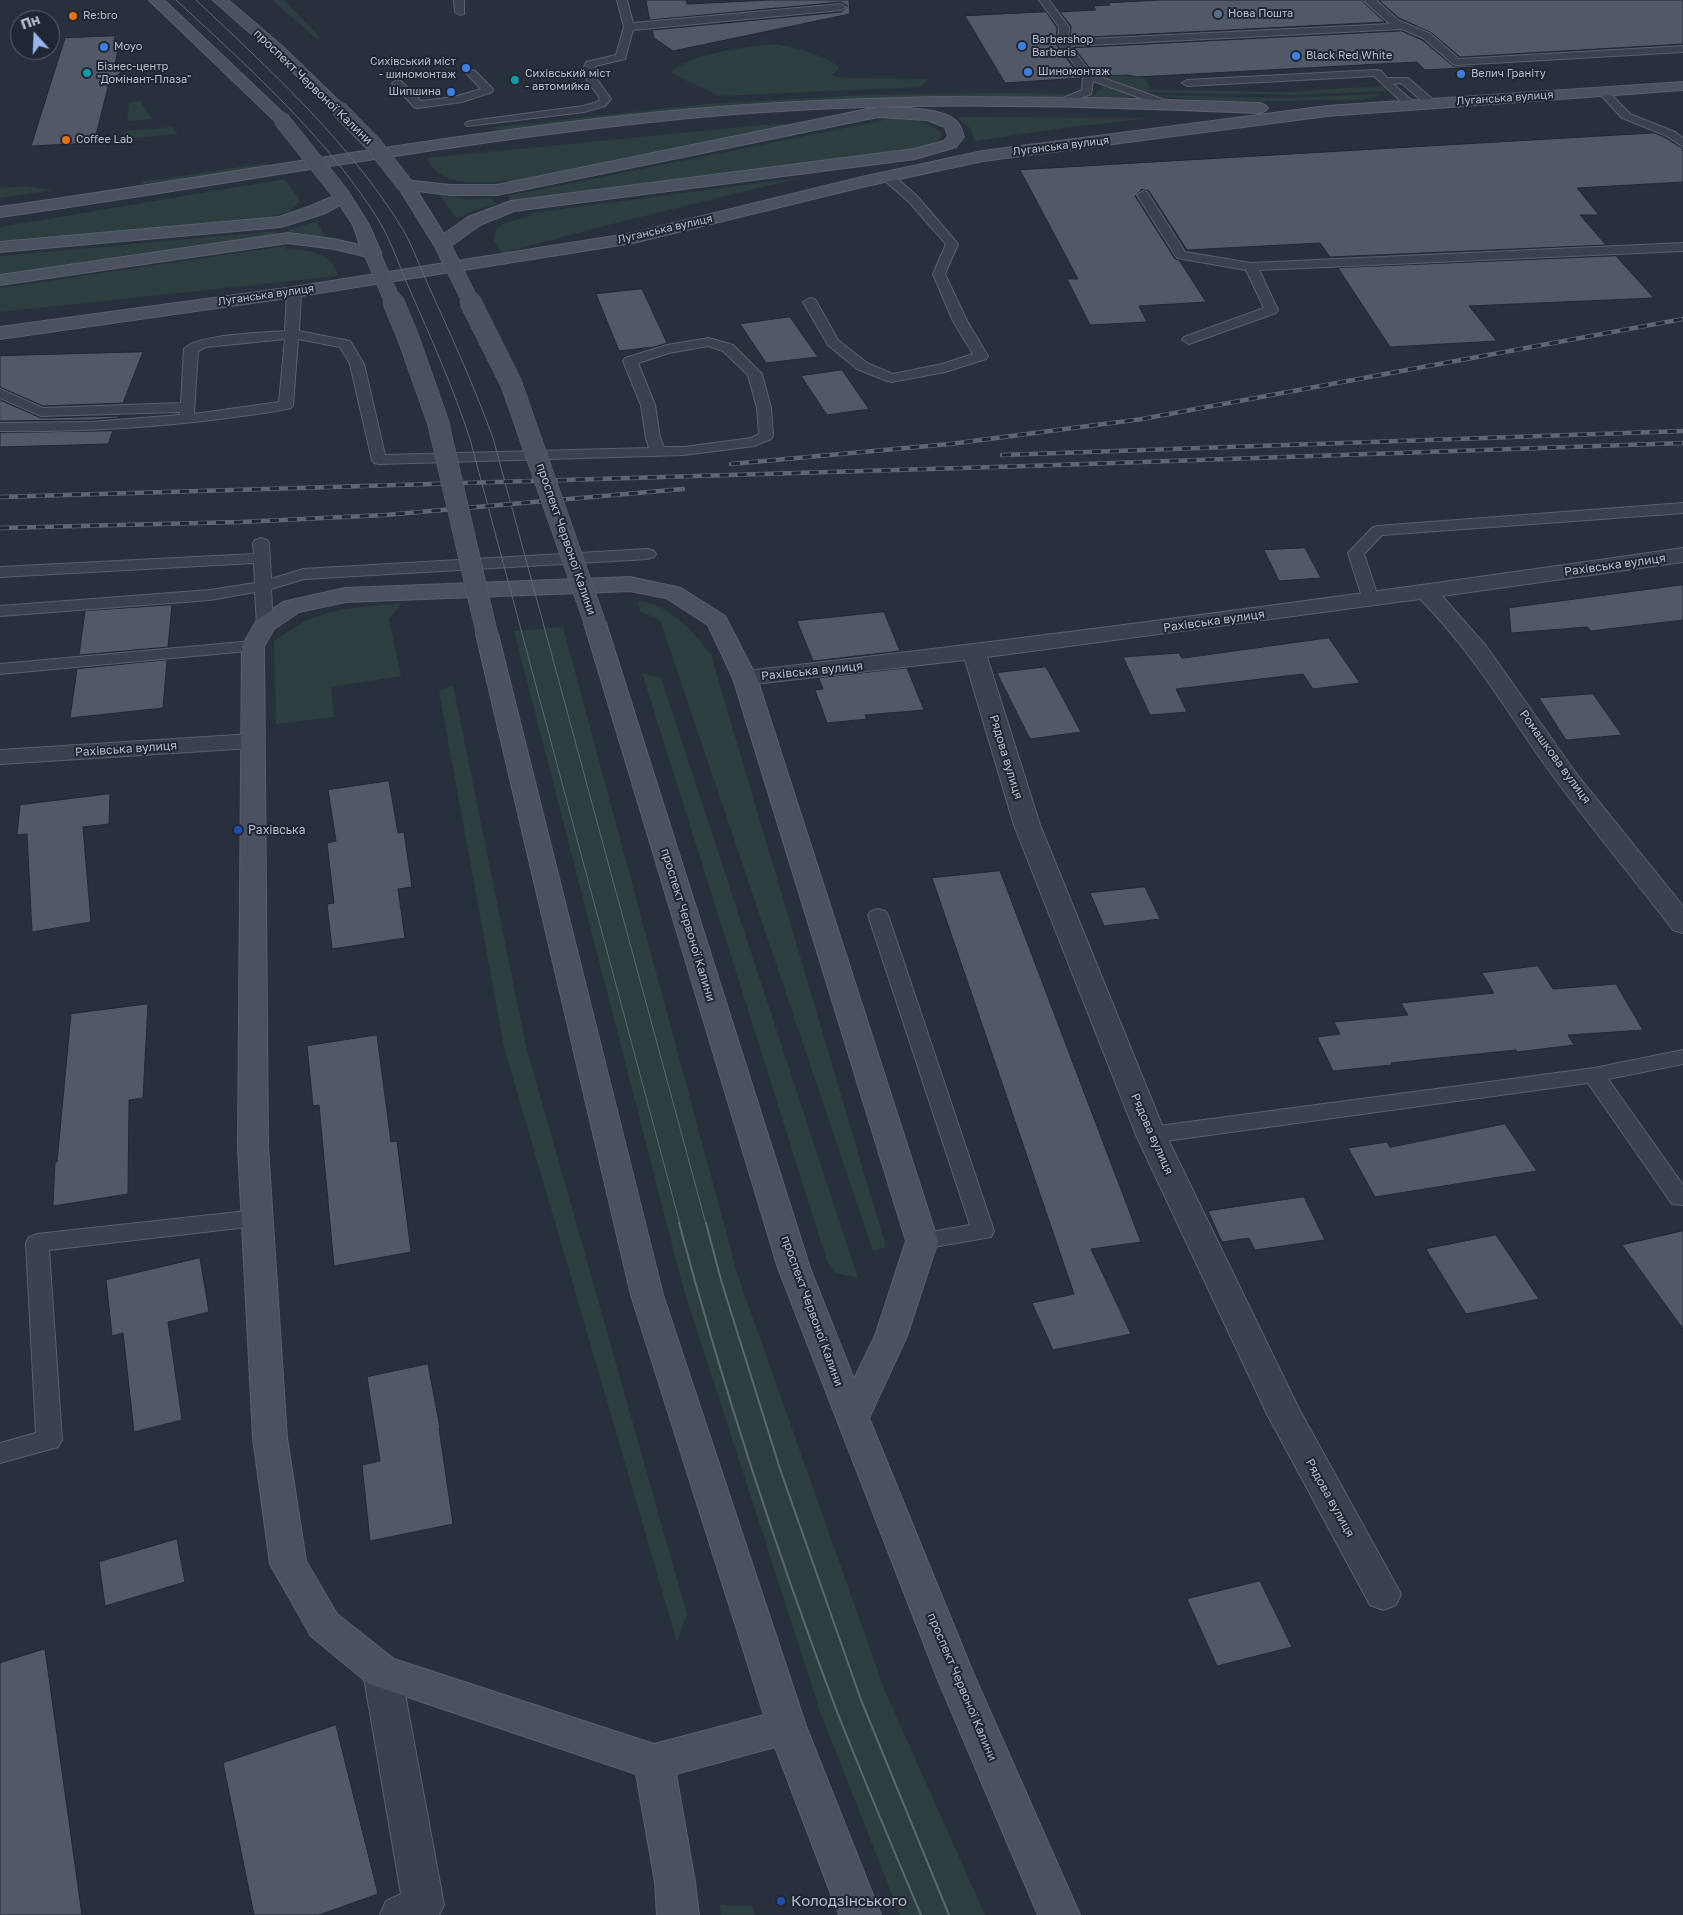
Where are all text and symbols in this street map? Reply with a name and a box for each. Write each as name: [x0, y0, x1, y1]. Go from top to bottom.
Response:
place label: Нова Пошта: [1228, 7, 1293, 21]
marker: Нова Пошта: [1212, 8, 1224, 20]
place label: Re:bro: [83, 9, 118, 23]
north arrow: [10, 10, 60, 60]
text: Пн: [18, 10, 42, 33]
marker: Re:bro: [67, 10, 79, 22]
street label: проспект Червоної Калини: [251, 26, 375, 148]
place label: Barbershop Barberis: [1032, 33, 1093, 59]
place label: Moyo: [114, 40, 142, 54]
marker: Barbershop Barberis: [1016, 40, 1028, 52]
marker: Moyo: [98, 41, 110, 53]
place label: Black Red White: [1306, 49, 1392, 63]
marker: Black Red White: [1290, 50, 1302, 62]
place label: Сихівський міст - шиномонтаж: [370, 55, 456, 81]
place label: Бізнес-центр "Домінант-Плаза": [97, 60, 191, 86]
marker: Сихівський міст - шиномонтаж: [460, 62, 472, 74]
place label: Шиномонтаж: [1038, 65, 1110, 79]
marker: Шиномонтаж: [1022, 66, 1034, 78]
marker: Бізнес-центр "Домінант-Плаза": [81, 67, 93, 79]
place label: Сихівський міст - автомийка: [525, 67, 611, 93]
place label: Велич Граніту: [1471, 67, 1546, 81]
marker: Велич Граніту: [1455, 68, 1467, 80]
marker: Сихівський міст - автомийка: [509, 74, 521, 86]
place label: Шипшина: [388, 85, 441, 99]
marker: Шипшина: [445, 86, 457, 98]
street label: Луганська вулиця: [1456, 88, 1554, 108]
place label: Coffee Lab: [76, 133, 133, 147]
marker: Coffee Lab: [60, 134, 72, 146]
street label: Луганська вулиця: [1012, 134, 1110, 158]
street label: Луганська вулиця: [616, 212, 714, 246]
street label: Луганська вулиця: [217, 282, 315, 308]
street label: проспект Червоної Калини: [533, 461, 599, 617]
street label: Рахівська вулиця: [1563, 551, 1667, 579]
street label: Рахівська вулиця: [1162, 607, 1266, 635]
street label: Рахівська вулиця: [760, 658, 864, 684]
street label: Ромашкова вулиця: [1516, 707, 1594, 807]
street label: Рядова вулиця: [986, 713, 1026, 801]
street label: Рахівська вулиця: [74, 738, 178, 760]
place label: Рахівська: [248, 823, 306, 837]
marker: Рахівська: [232, 824, 244, 836]
street label: проспект Червоної Калини: [658, 847, 718, 1003]
street label: Рядова вулиця: [1128, 1091, 1176, 1177]
street label: проспект Червоної Калини: [778, 1234, 846, 1388]
street label: Рядова вулиця: [1302, 1456, 1358, 1540]
street label: проспект Червоної Калини: [924, 1611, 1000, 1763]
place label: Колодзінського: [791, 1892, 907, 1910]
marker: Колодзінського: [775, 1895, 787, 1907]

